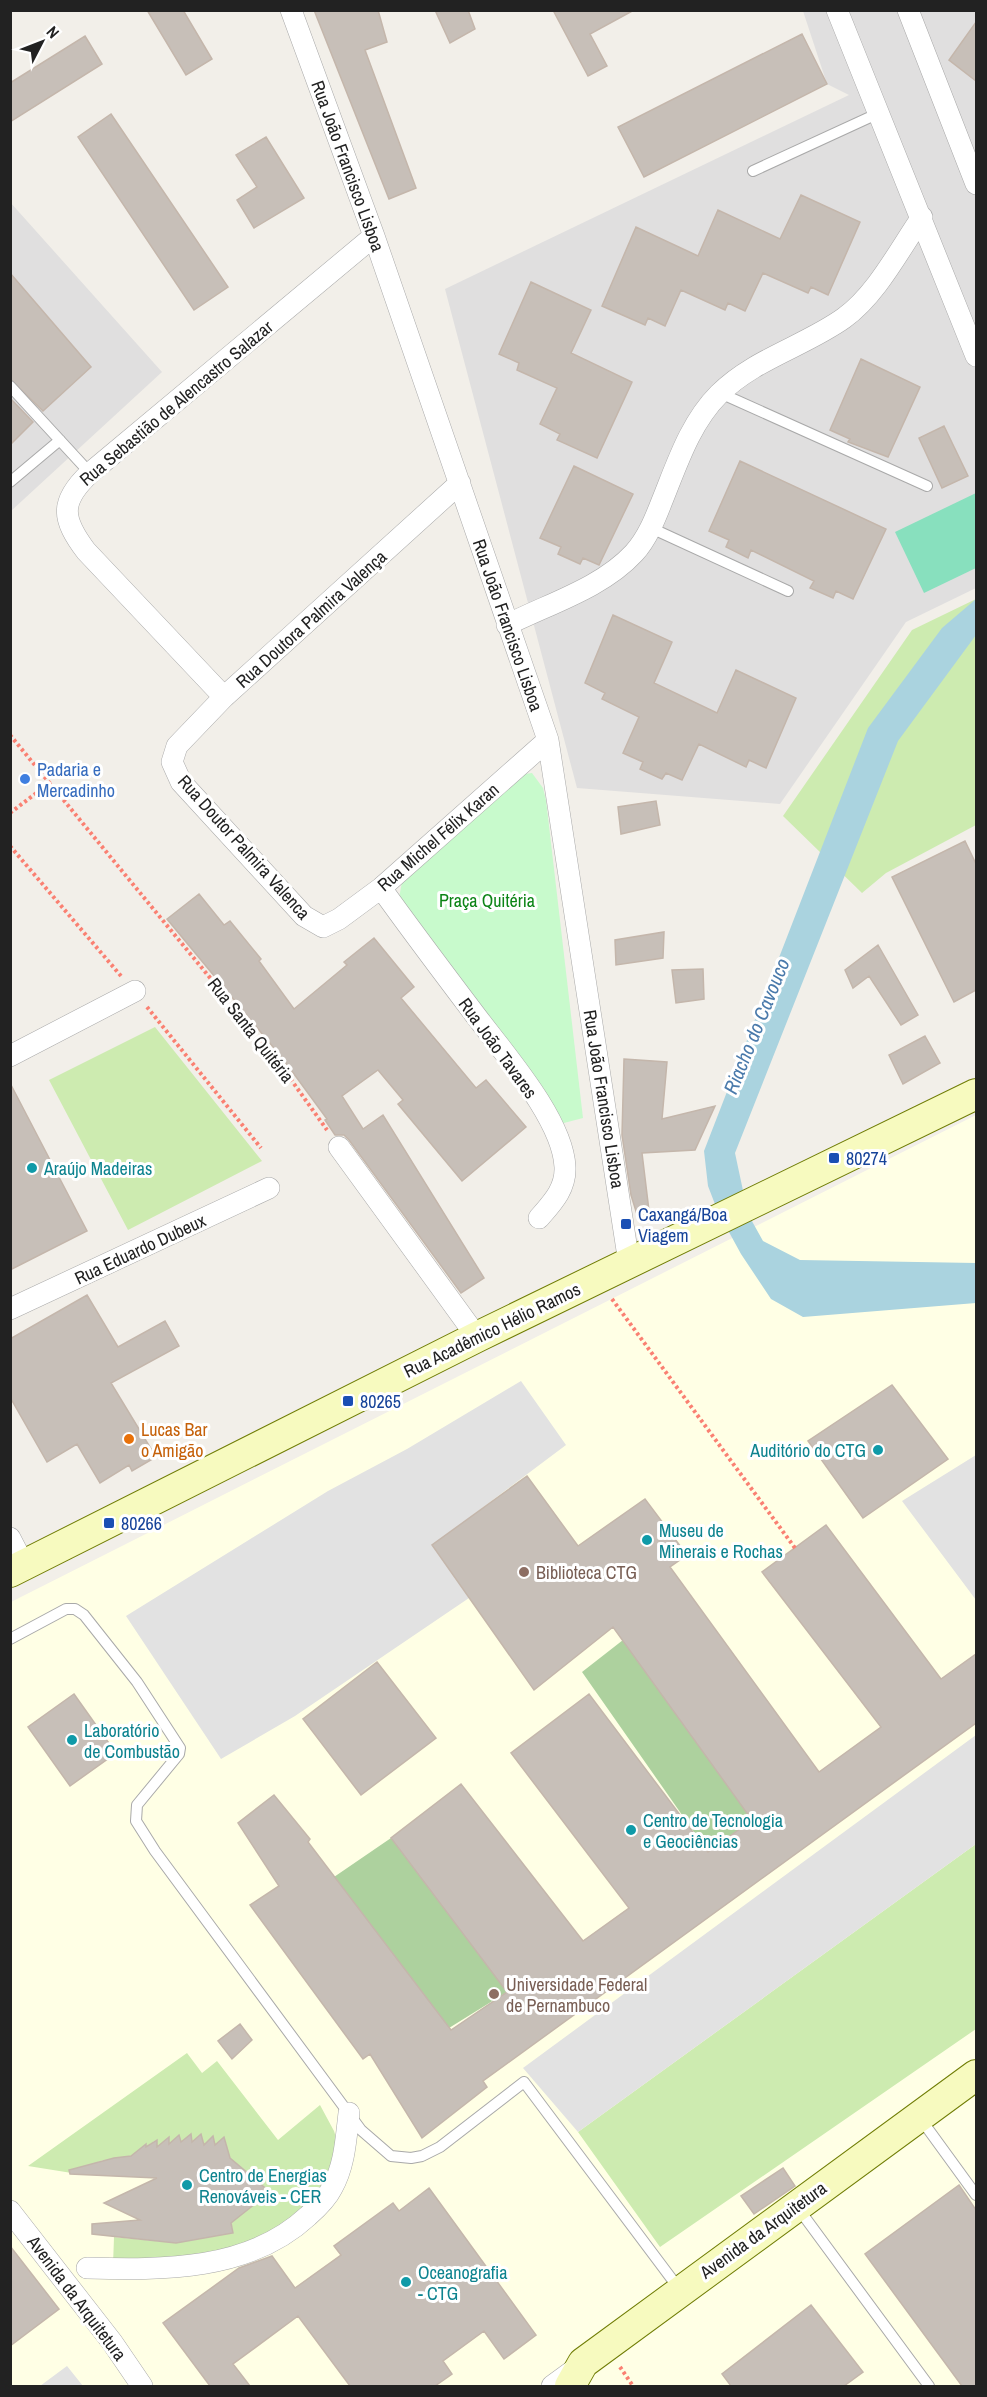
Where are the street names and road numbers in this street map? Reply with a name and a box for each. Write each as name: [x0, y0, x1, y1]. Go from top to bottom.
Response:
street label: Rua João Francisco Lisboa: [305, 77, 391, 255]
street label: Rua Sebastião de Alencastro Salazar: [74, 315, 278, 491]
street label: Rua João Francisco Lisboa: [467, 536, 549, 714]
street label: Rua Doutora Palmira Valença: [230, 544, 392, 694]
street label: Rua Doutor Palmira Valenca: [172, 769, 316, 925]
street label: Rua Michel Félix Karan: [372, 777, 504, 897]
street label: Rua Santa Quitéria: [202, 972, 300, 1088]
street label: Rua João Tavares: [453, 993, 543, 1103]
street label: Rua João Francisco Lisboa: [578, 1008, 630, 1190]
street label: Rua Eduardo Dubeux: [70, 1207, 210, 1290]
street label: Rua Acadêmico Hélio Ramos: [400, 1276, 584, 1384]
street label: Avenida da Arquitetura: [694, 2176, 831, 2285]
street label: Avenida da Arquitetura: [21, 2229, 132, 2366]

